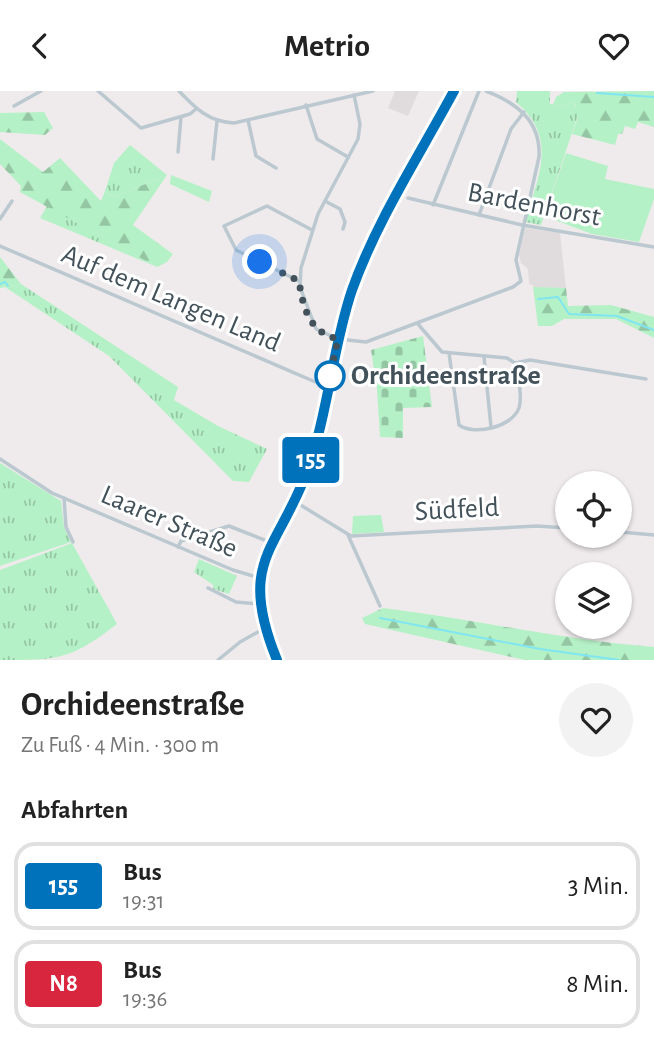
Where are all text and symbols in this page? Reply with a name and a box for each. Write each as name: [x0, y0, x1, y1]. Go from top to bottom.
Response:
icon: back: [21, 27, 59, 65]
icon: heart: [595, 27, 633, 65]
text: Metrio: [284, 30, 370, 62]
street label: Bardenhorst: [465, 178, 603, 232]
street label: Auf dem Langen Land: [57, 240, 285, 358]
your location: [242, 244, 277, 279]
marker: Orchideenstraße: [315, 361, 345, 391]
place label: Orchideenstraße: [351, 362, 541, 390]
line badge: 155: [271, 437, 351, 483]
text: 155: [296, 448, 326, 472]
map controls: [555, 471, 632, 639]
button: locate: [555, 471, 632, 548]
street label: Laarer Straße: [97, 481, 241, 563]
street label: Südfeld: [414, 494, 500, 526]
button: layers: [555, 562, 632, 639]
button: heart: [559, 683, 633, 757]
text: Orchideenstraße: [21, 689, 244, 722]
text: Zu Fuß · 4 Min. · 300 m: [21, 734, 219, 757]
text: Abfahrten: [21, 797, 128, 823]
text: Bus: [123, 859, 162, 885]
text: 3 Min.: [568, 873, 629, 899]
text: 155: [49, 874, 78, 898]
text: 19:31: [123, 890, 164, 913]
text: Bus: [123, 957, 162, 983]
text: 8 Min.: [566, 971, 629, 997]
text: N8: [49, 972, 78, 996]
text: 19:36: [123, 988, 167, 1011]

